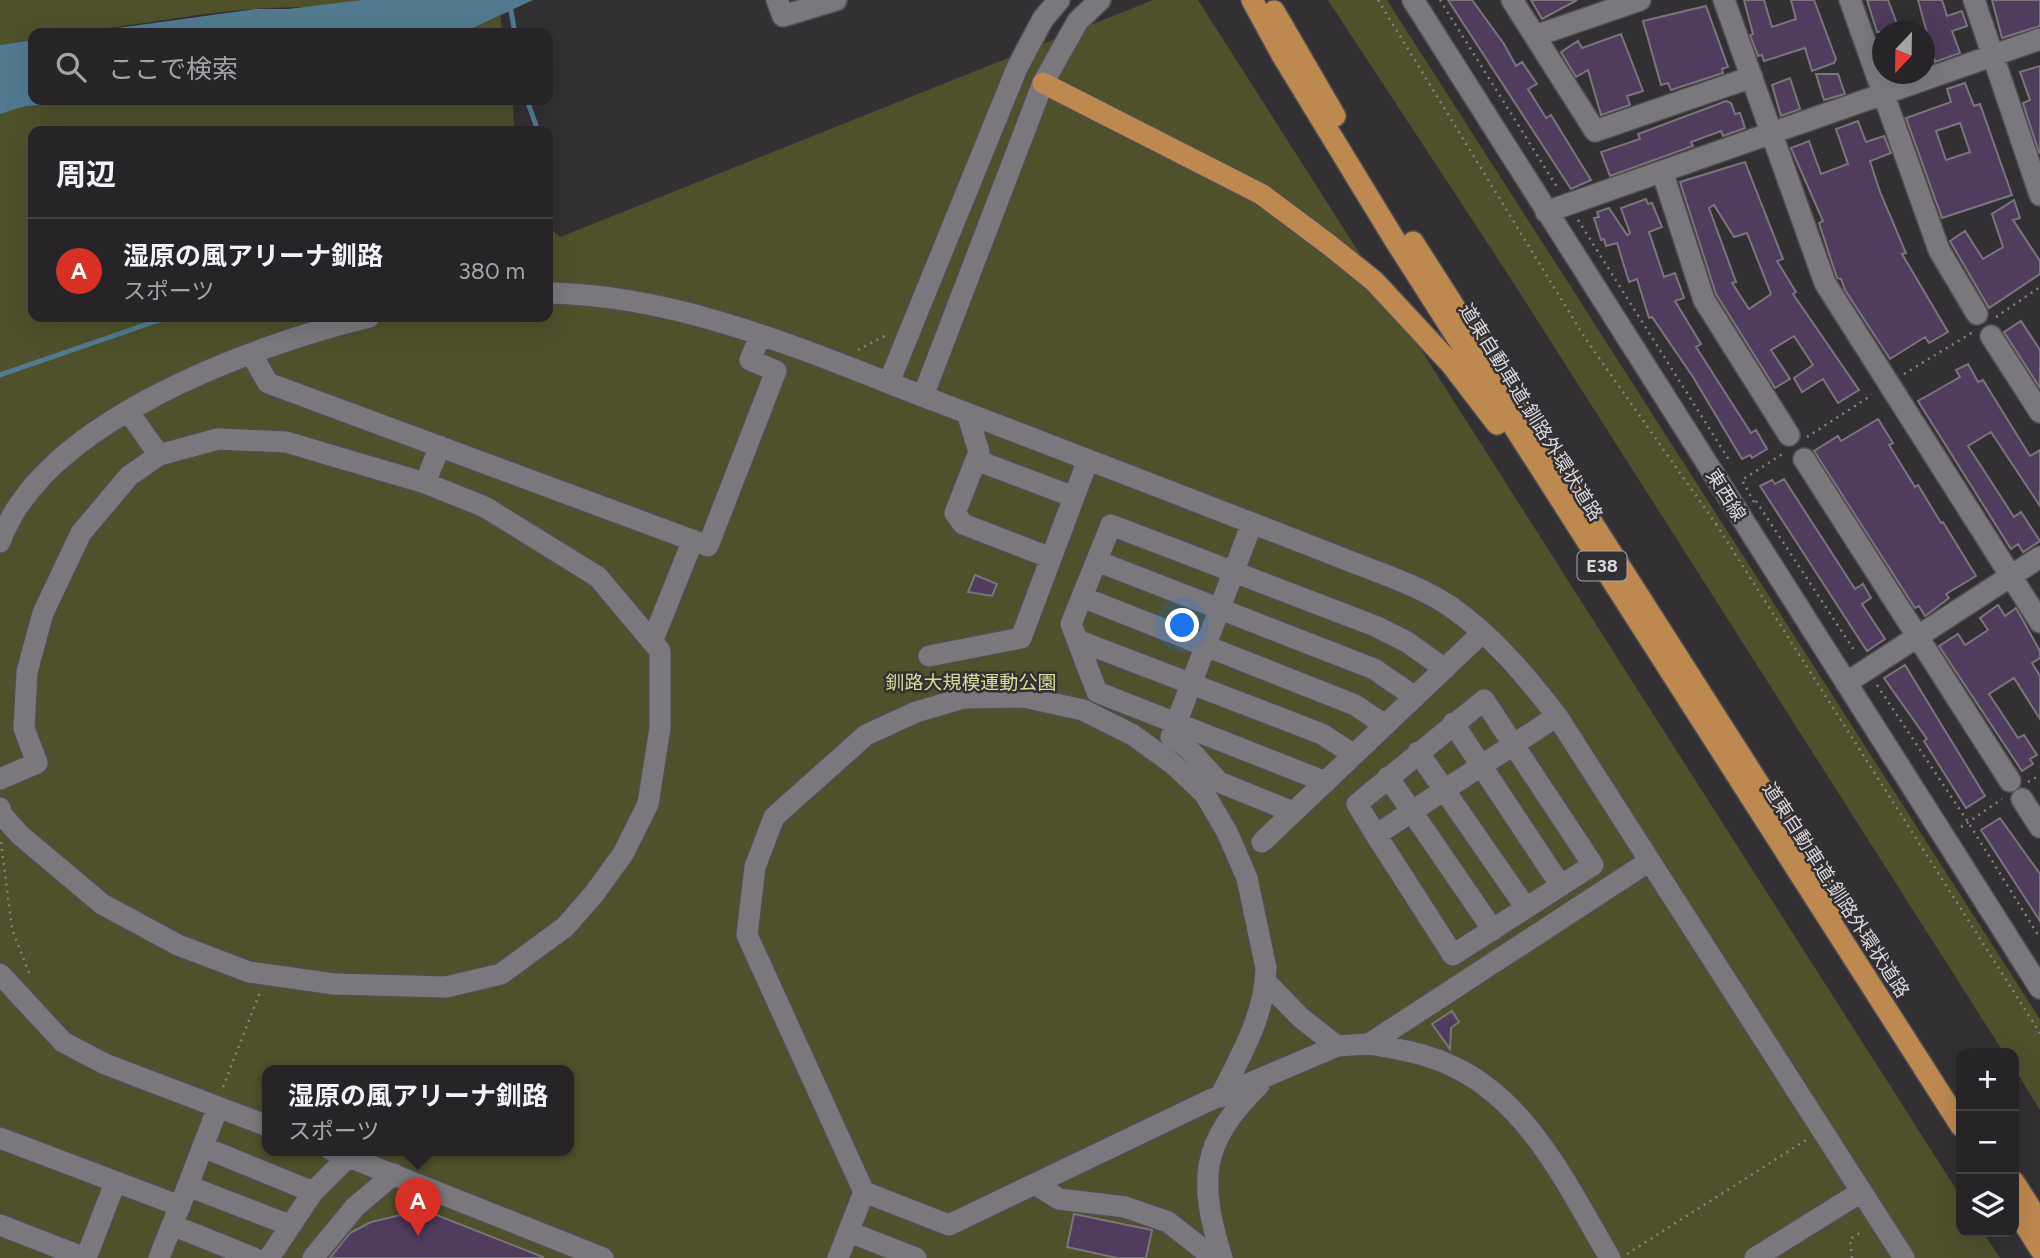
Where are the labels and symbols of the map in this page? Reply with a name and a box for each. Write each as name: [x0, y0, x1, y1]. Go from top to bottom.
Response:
north arrow: [1872, 21, 1935, 84]
street label: 道東自動車道;釧路外環状道路: [1454, 299, 1608, 525]
street label: 東西線: [1701, 465, 1751, 525]
road number: E38: [1578, 552, 1626, 580]
your location: [1165, 608, 1199, 642]
park label: 釧路大規模運動公園: [885, 671, 1057, 694]
street label: 道東自動車道;釧路外環状道路: [1758, 778, 1914, 1002]
pin: A: [395, 1178, 441, 1236]

